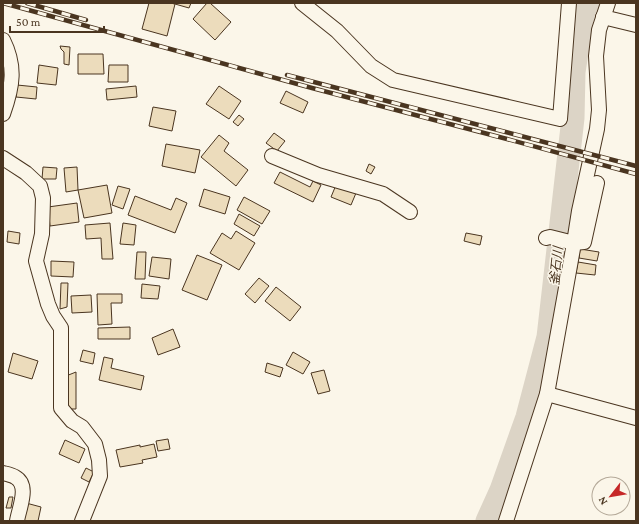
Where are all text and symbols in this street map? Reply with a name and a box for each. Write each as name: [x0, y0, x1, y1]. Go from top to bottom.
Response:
scale bar: [10, 8, 104, 34]
text: 50 m: [16, 15, 41, 29]
water label: 釜石川: [547, 244, 566, 286]
north arrow: [591, 476, 631, 516]
text: N: [595, 494, 610, 507]

